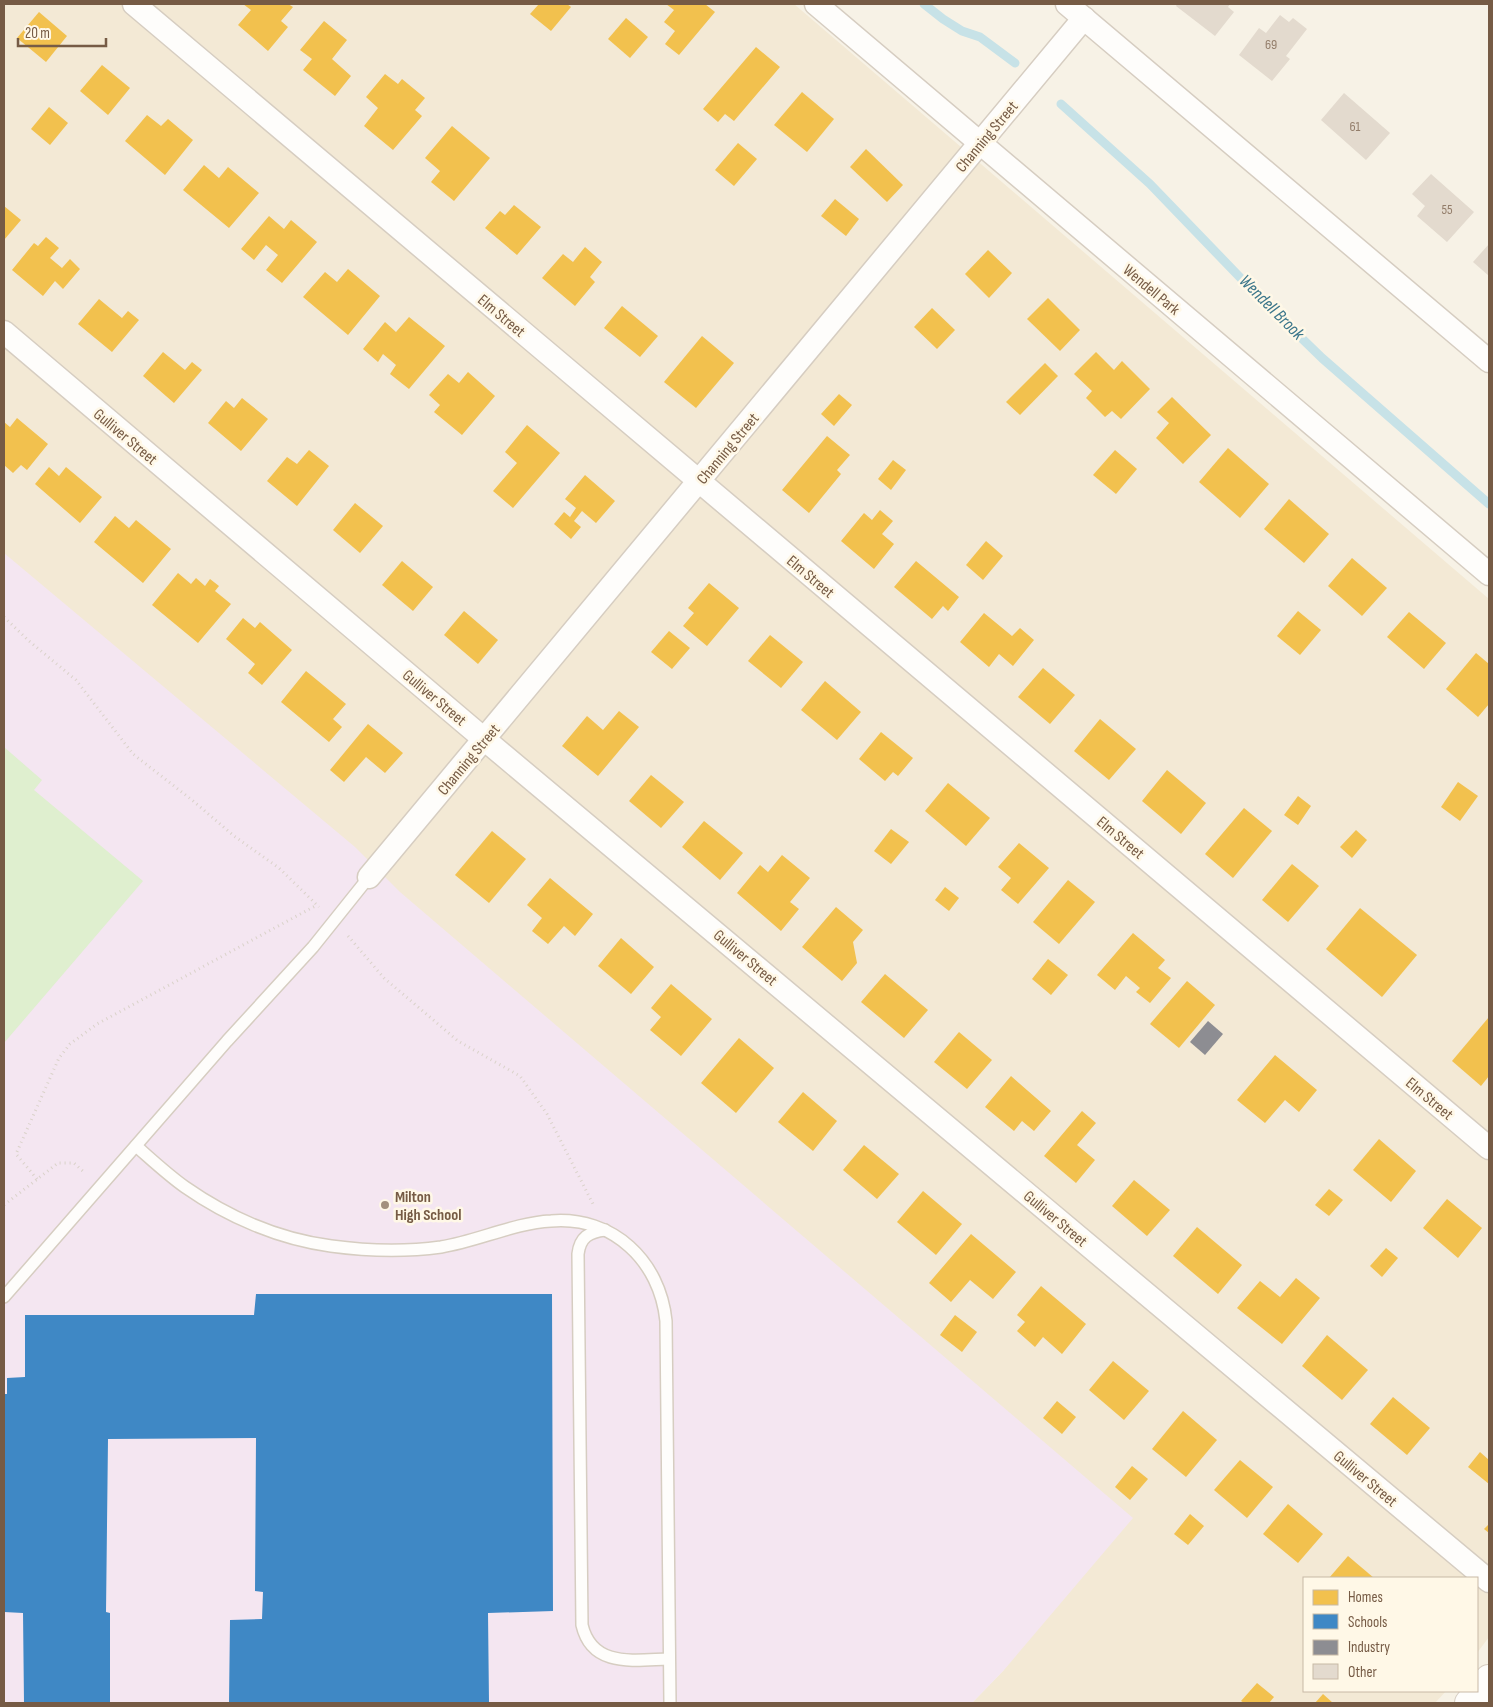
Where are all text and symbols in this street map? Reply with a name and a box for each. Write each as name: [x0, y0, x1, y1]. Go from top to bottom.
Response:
scale bar: [18, 15, 105, 47]
text: 20 m: [25, 24, 50, 43]
house number: 69: [1265, 36, 1277, 53]
street label: Channing Street: [952, 97, 1022, 176]
house number: 61: [1349, 118, 1361, 135]
house number: 55: [1441, 201, 1453, 218]
street label: Wendell Park: [1119, 261, 1183, 319]
water label: Wendell Brook: [1235, 270, 1309, 345]
street label: Elm Street: [473, 291, 529, 342]
street label: Gulliver Street: [89, 405, 161, 469]
street label: Channing Street: [693, 409, 763, 488]
street label: Elm Street: [782, 552, 838, 603]
street label: Gulliver Street: [398, 666, 470, 730]
street label: Channing Street: [434, 720, 504, 799]
street label: Elm Street: [1092, 813, 1148, 864]
street label: Gulliver Street: [709, 926, 781, 990]
street label: Elm Street: [1401, 1074, 1457, 1125]
street label: Gulliver Street: [1019, 1187, 1091, 1251]
place label: Milton High School: [395, 1188, 461, 1225]
marker: Milton High School: [379, 1199, 391, 1211]
street label: Gulliver Street: [1329, 1447, 1401, 1511]
legend: [1303, 1577, 1478, 1692]
text: Homes: [1348, 1588, 1383, 1607]
text: Schools: [1348, 1613, 1387, 1632]
text: Industry: [1348, 1638, 1390, 1657]
text: Other: [1348, 1663, 1377, 1682]

